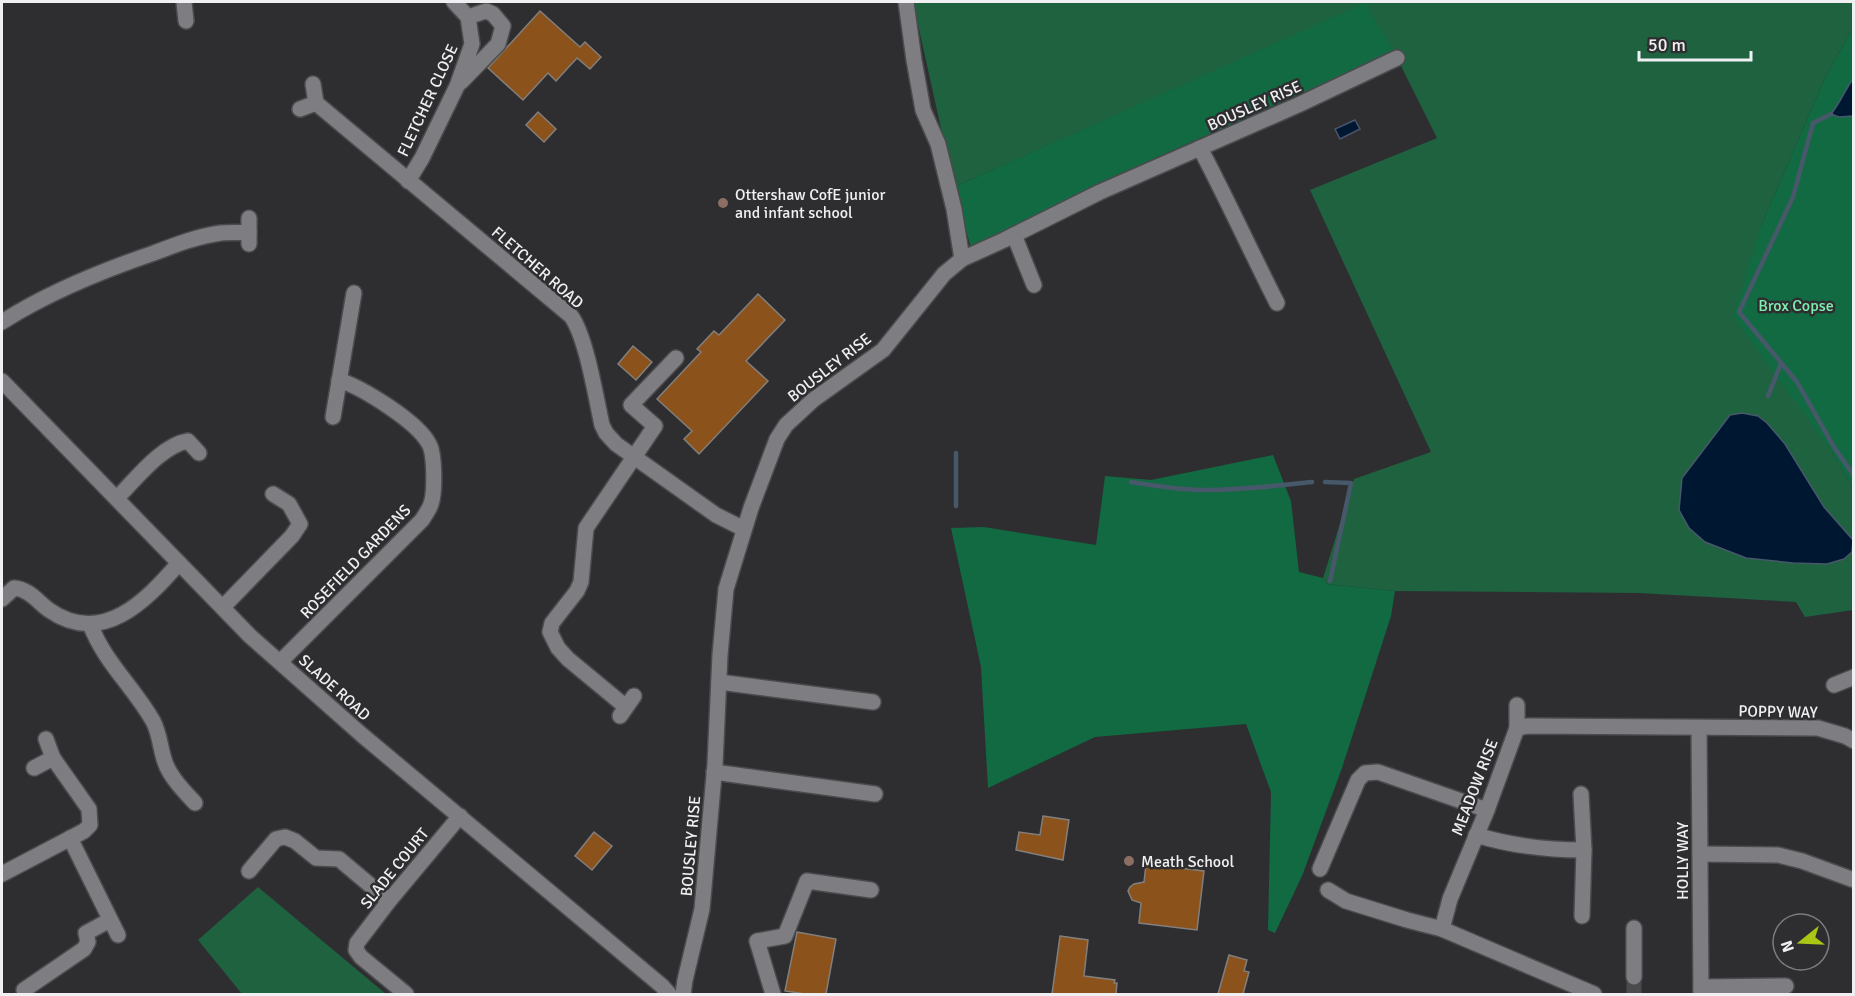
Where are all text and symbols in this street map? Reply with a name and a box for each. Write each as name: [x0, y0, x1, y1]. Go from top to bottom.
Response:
scale bar: [1639, 24, 1752, 62]
text: 50 m: [1648, 34, 1686, 56]
street label: FLETCHER CLOSE: [393, 41, 463, 160]
street label: BOUSLEY RISE: [1204, 76, 1305, 136]
place label: Ottershaw CofE junior and infant school: [735, 185, 885, 223]
marker: Ottershaw CofE junior and infant school: [716, 196, 730, 210]
street label: FLETCHER ROAD: [487, 222, 587, 313]
park label: Brox Copse: [1758, 296, 1834, 316]
street label: BOUSLEY RISE: [784, 329, 875, 407]
street label: ROSEFIELD GARDENS: [296, 500, 415, 623]
street label: SLADE ROAD: [294, 650, 374, 725]
street label: POPPY WAY: [1738, 701, 1818, 723]
street label: MEADOW RISE: [1447, 736, 1503, 839]
street label: BOUSLEY RISE: [677, 795, 705, 897]
street label: HOLLY WAY: [1673, 822, 1693, 900]
street label: SLADE COURT: [356, 824, 433, 913]
place label: Meath School: [1141, 852, 1234, 872]
marker: Meath School: [1122, 854, 1136, 868]
north arrow: [1771, 912, 1831, 972]
text: N: [1776, 938, 1799, 955]

